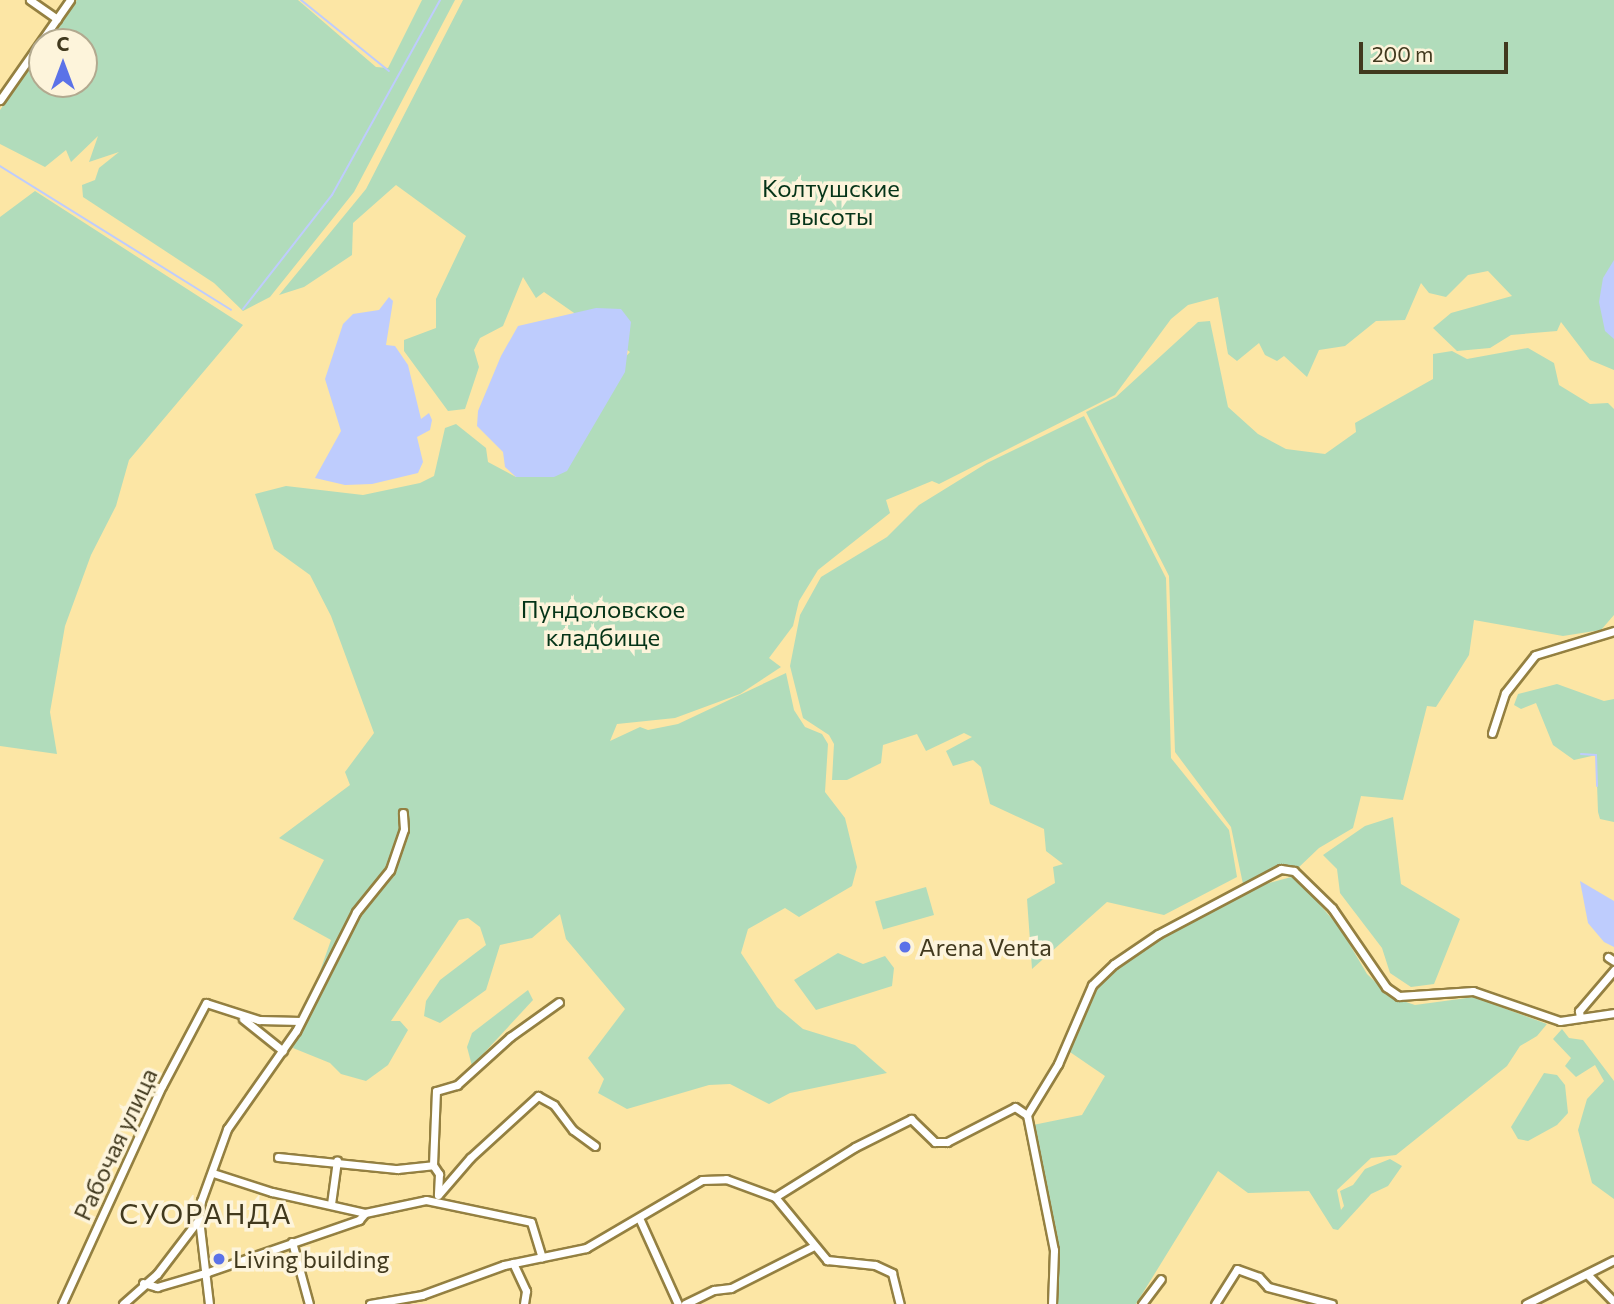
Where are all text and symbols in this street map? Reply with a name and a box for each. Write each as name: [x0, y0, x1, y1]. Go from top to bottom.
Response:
north arrow: [28, 28, 98, 98]
scale bar: [1362, 28, 1511, 72]
text: С: [57, 32, 70, 55]
text: 200 m: [1372, 41, 1433, 66]
park label: Колтушские высоты: [762, 174, 900, 230]
park label: Пундоловское кладбище: [521, 595, 685, 651]
place label: Arena Venta: [919, 933, 1052, 961]
marker: Arena Venta: [897, 939, 913, 955]
street label: Рабочая улица: [67, 1063, 163, 1225]
district label: СУОРАНДА: [120, 1196, 292, 1230]
place label: Living building: [233, 1245, 389, 1273]
marker: Living building: [211, 1251, 227, 1267]

